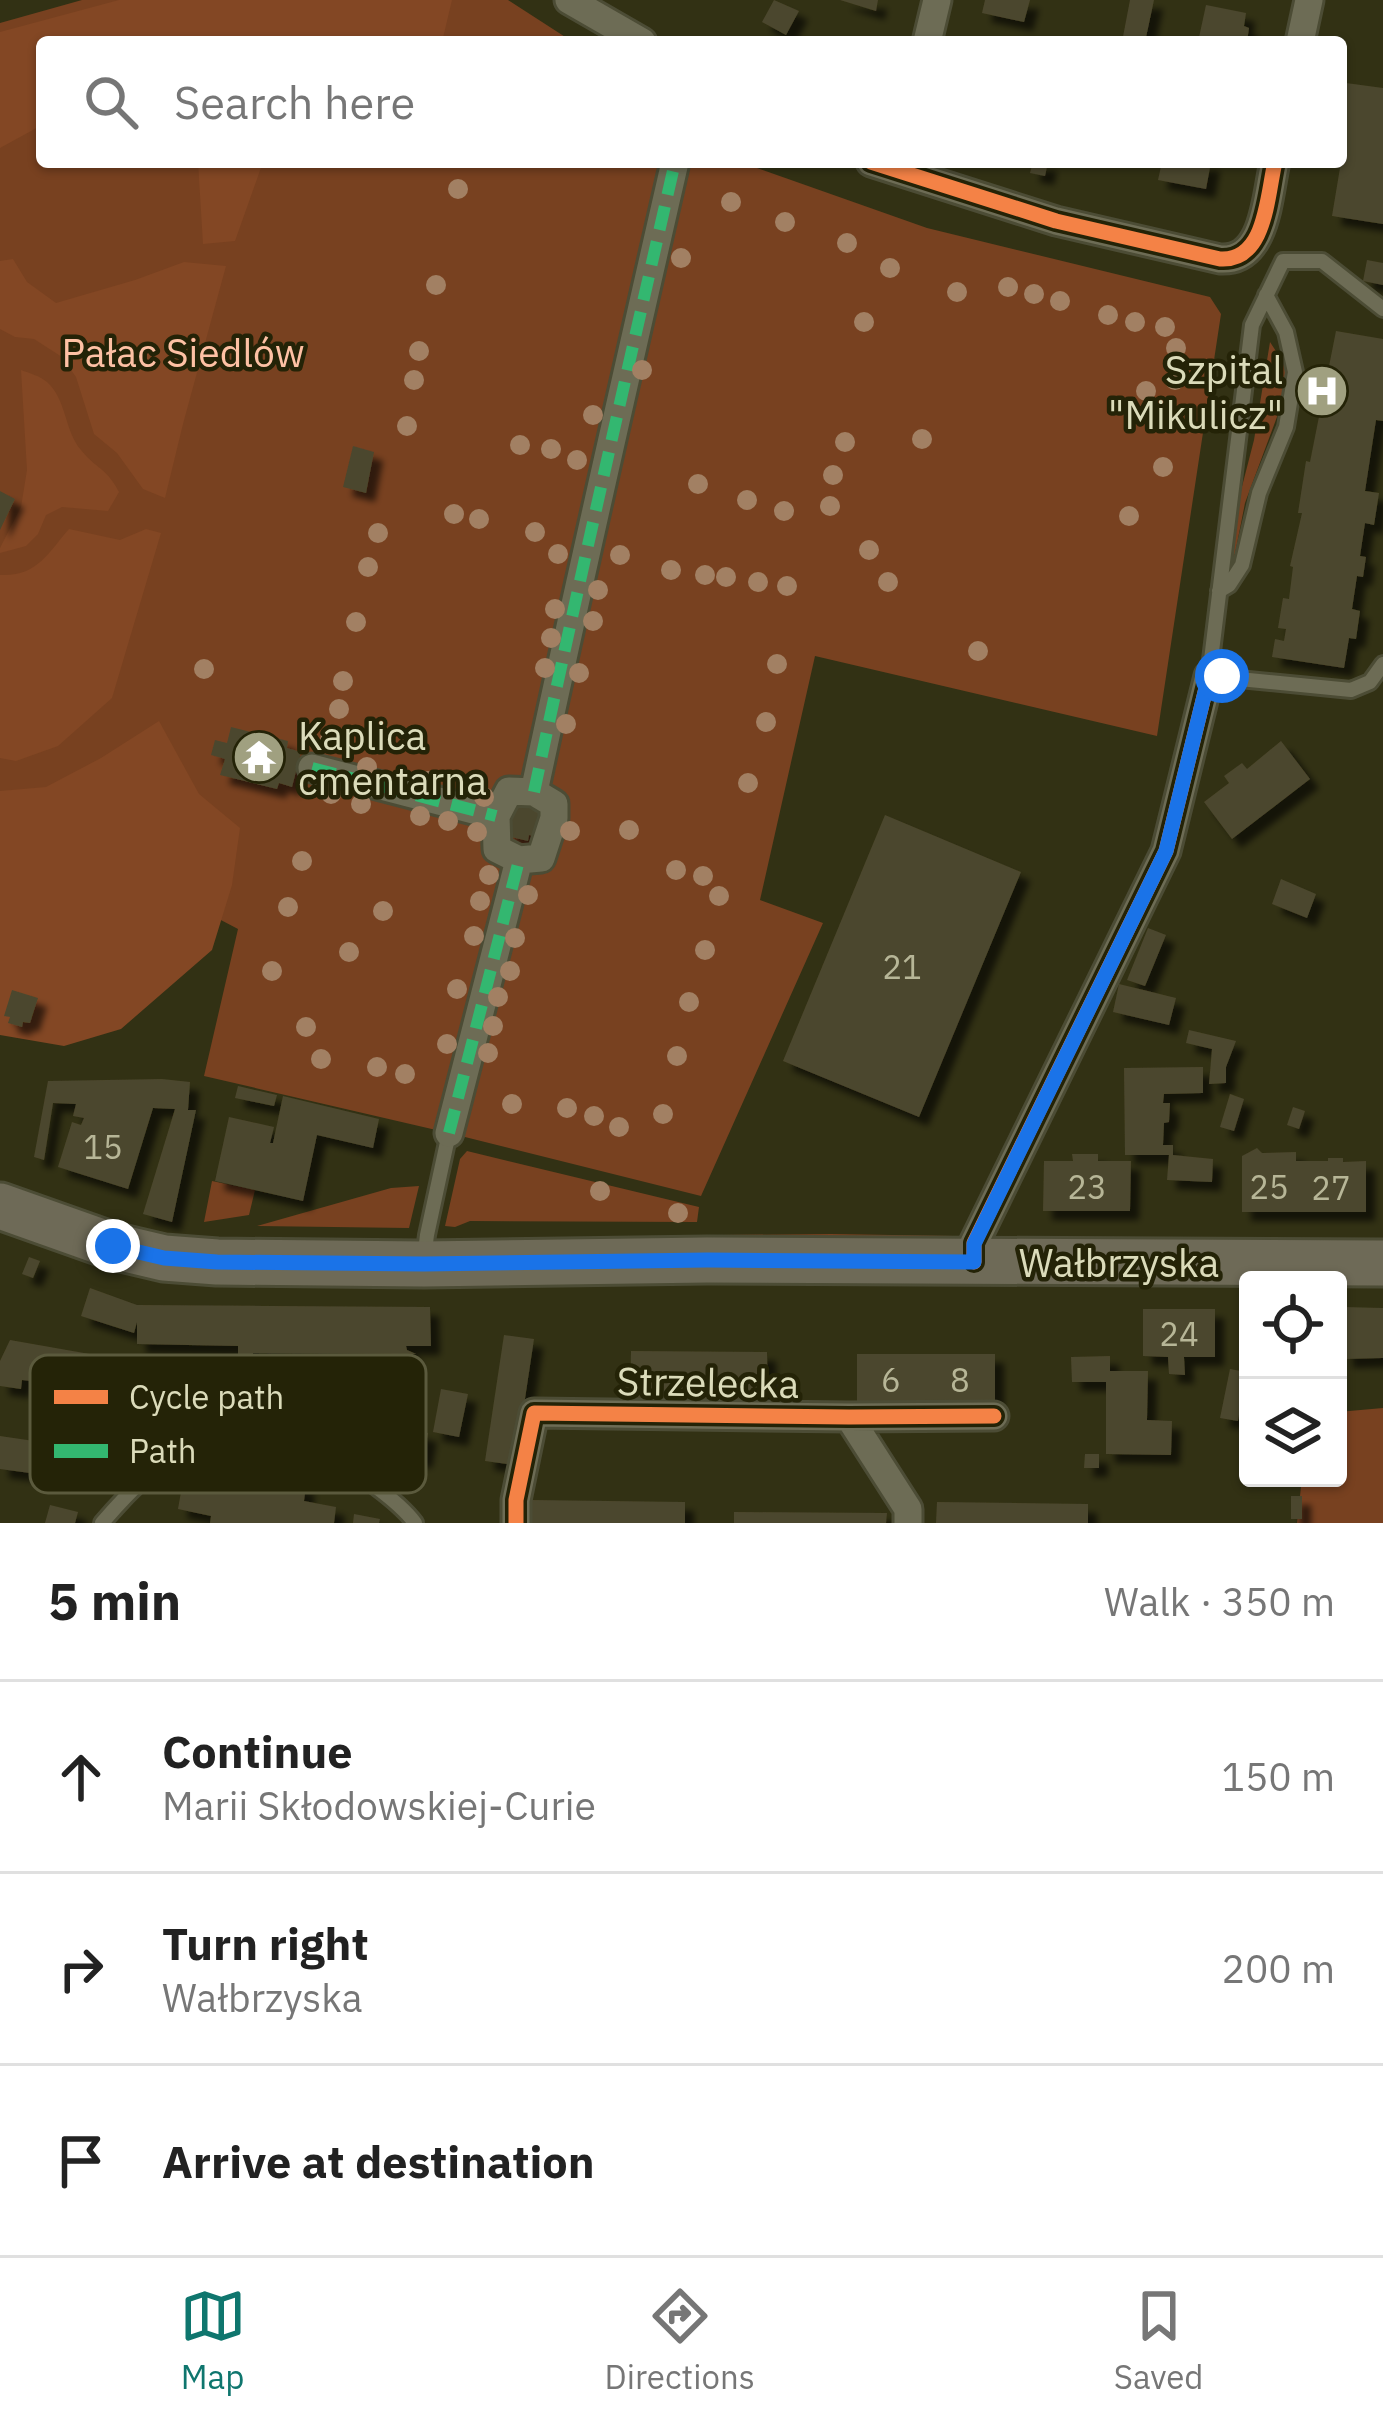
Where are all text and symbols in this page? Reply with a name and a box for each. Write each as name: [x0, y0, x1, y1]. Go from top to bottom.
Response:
search box: [36, 36, 1347, 168]
icon: search: [78, 69, 144, 135]
text: Search here: [174, 73, 415, 131]
park label: Pałac Siedlów: [61, 327, 305, 378]
place label: Szpital "Mikulicz": [1108, 344, 1283, 440]
hospital icon: Szpital "Mikulicz": [1294, 363, 1350, 419]
route start: [1195, 649, 1249, 703]
place label: Kaplica cmentarna: [298, 710, 487, 806]
temple icon: Kaplica cmentarna: [231, 729, 287, 785]
house number: 21: [882, 945, 922, 988]
house number: 15: [83, 1125, 123, 1168]
house number: 23: [1067, 1165, 1107, 1208]
house number: 25: [1249, 1165, 1289, 1208]
house number: 27: [1311, 1166, 1351, 1209]
route end: [86, 1219, 140, 1273]
street label: Wałbrzyska: [1019, 1237, 1219, 1288]
map controls: [1239, 1271, 1347, 1487]
button: locate: [1239, 1271, 1347, 1379]
house number: 24: [1159, 1312, 1199, 1355]
legend: [30, 1355, 426, 1493]
street label: Strzelecka: [616, 1355, 800, 1409]
house number: 6: [881, 1358, 901, 1401]
house number: 8: [950, 1358, 970, 1401]
text: Cycle path: [129, 1375, 284, 1418]
button: layers: [1239, 1379, 1347, 1487]
text: Path: [129, 1429, 197, 1472]
text: 5 min: [48, 1568, 181, 1634]
text: Walk · 350 m: [1104, 1576, 1335, 1627]
text: Continue: [162, 1722, 353, 1780]
icon: ahead: [48, 1744, 114, 1810]
text: 150 m: [1222, 1751, 1335, 1802]
text: Marii Skłodowskiej-Curie: [162, 1780, 596, 1831]
text: Turn right: [162, 1914, 369, 1972]
icon: right: [48, 1936, 114, 2002]
text: 200 m: [1222, 1943, 1335, 1994]
text: Wałbrzyska: [162, 1972, 363, 2023]
icon: arrive: [48, 2128, 114, 2194]
text: Arrive at destination: [162, 2132, 595, 2190]
tab: Map: [180, 2283, 246, 2398]
tab: Directions: [605, 2283, 755, 2398]
tab: Saved: [1114, 2283, 1203, 2398]

